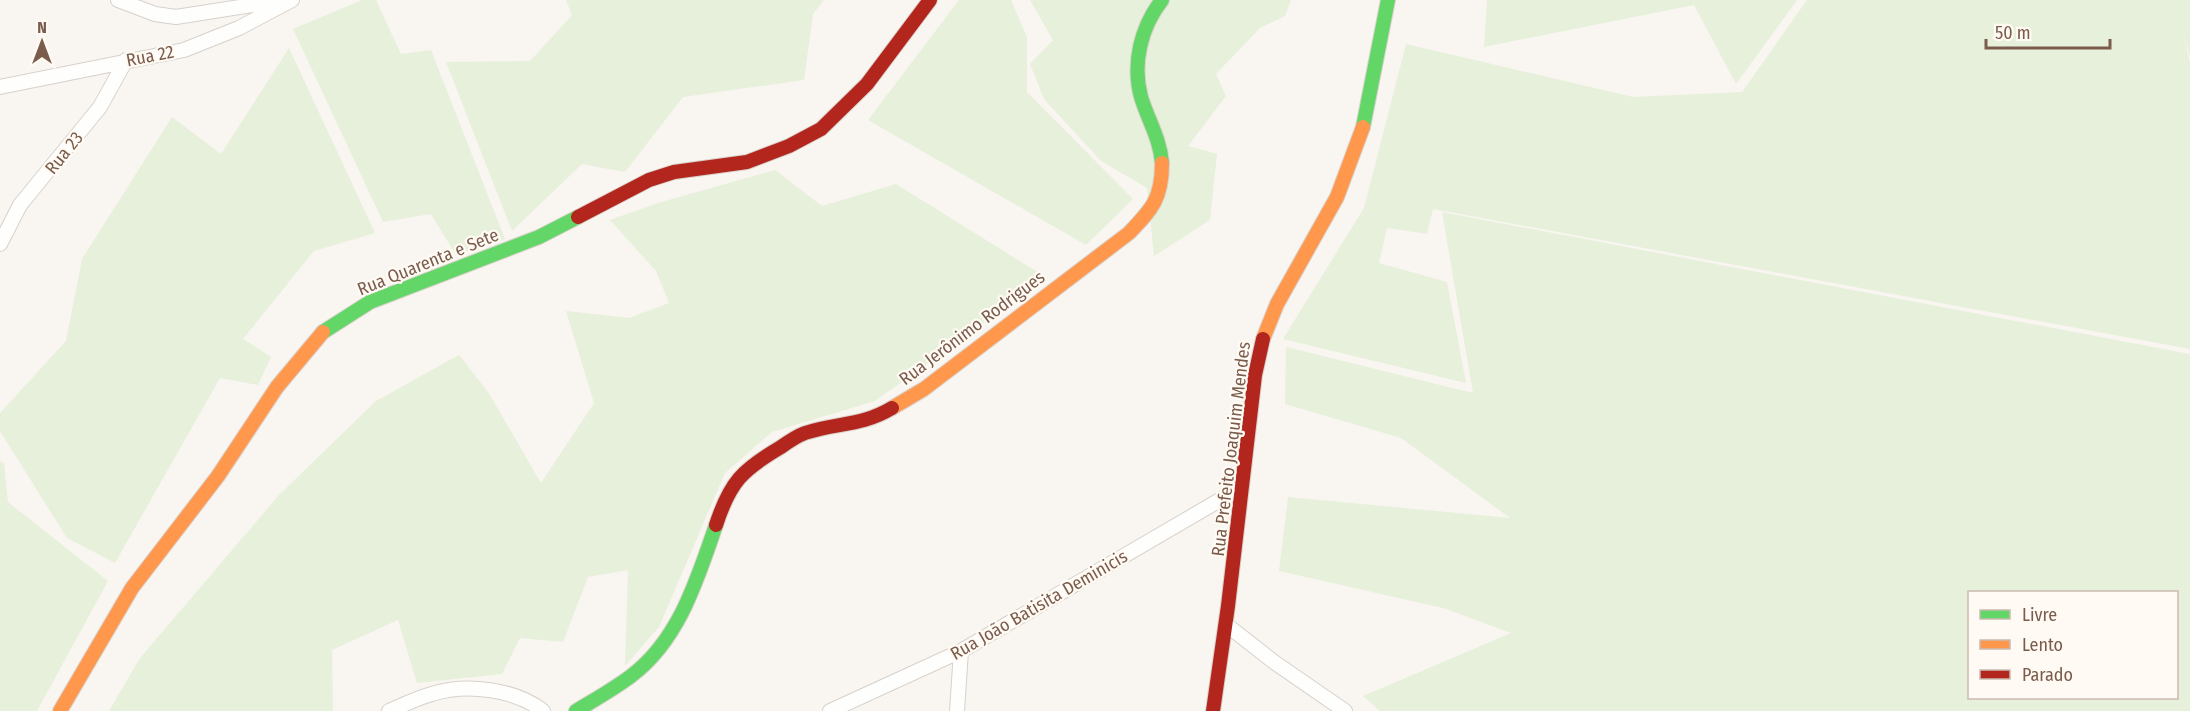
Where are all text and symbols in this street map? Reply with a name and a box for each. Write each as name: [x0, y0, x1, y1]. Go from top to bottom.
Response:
north arrow: [12, 12, 72, 72]
scale bar: [1986, 12, 2110, 50]
text: N: [37, 18, 47, 37]
text: 50 m: [1995, 22, 2031, 44]
street label: Rua 22: [124, 41, 176, 71]
street label: Rua 23: [40, 127, 88, 179]
street label: Rua Quarenta e Sete: [354, 224, 502, 300]
street label: Rua Jerônimo Rodrigues: [895, 266, 1049, 390]
street label: Rua Prefeito Joaquim Mendes: [1207, 340, 1255, 558]
street label: Rua João Batisita Deminicis: [947, 545, 1132, 665]
legend: [1968, 591, 2178, 699]
text: Livre: [2022, 604, 2057, 626]
text: Lento: [2022, 634, 2063, 656]
text: Parado: [2022, 664, 2073, 686]

